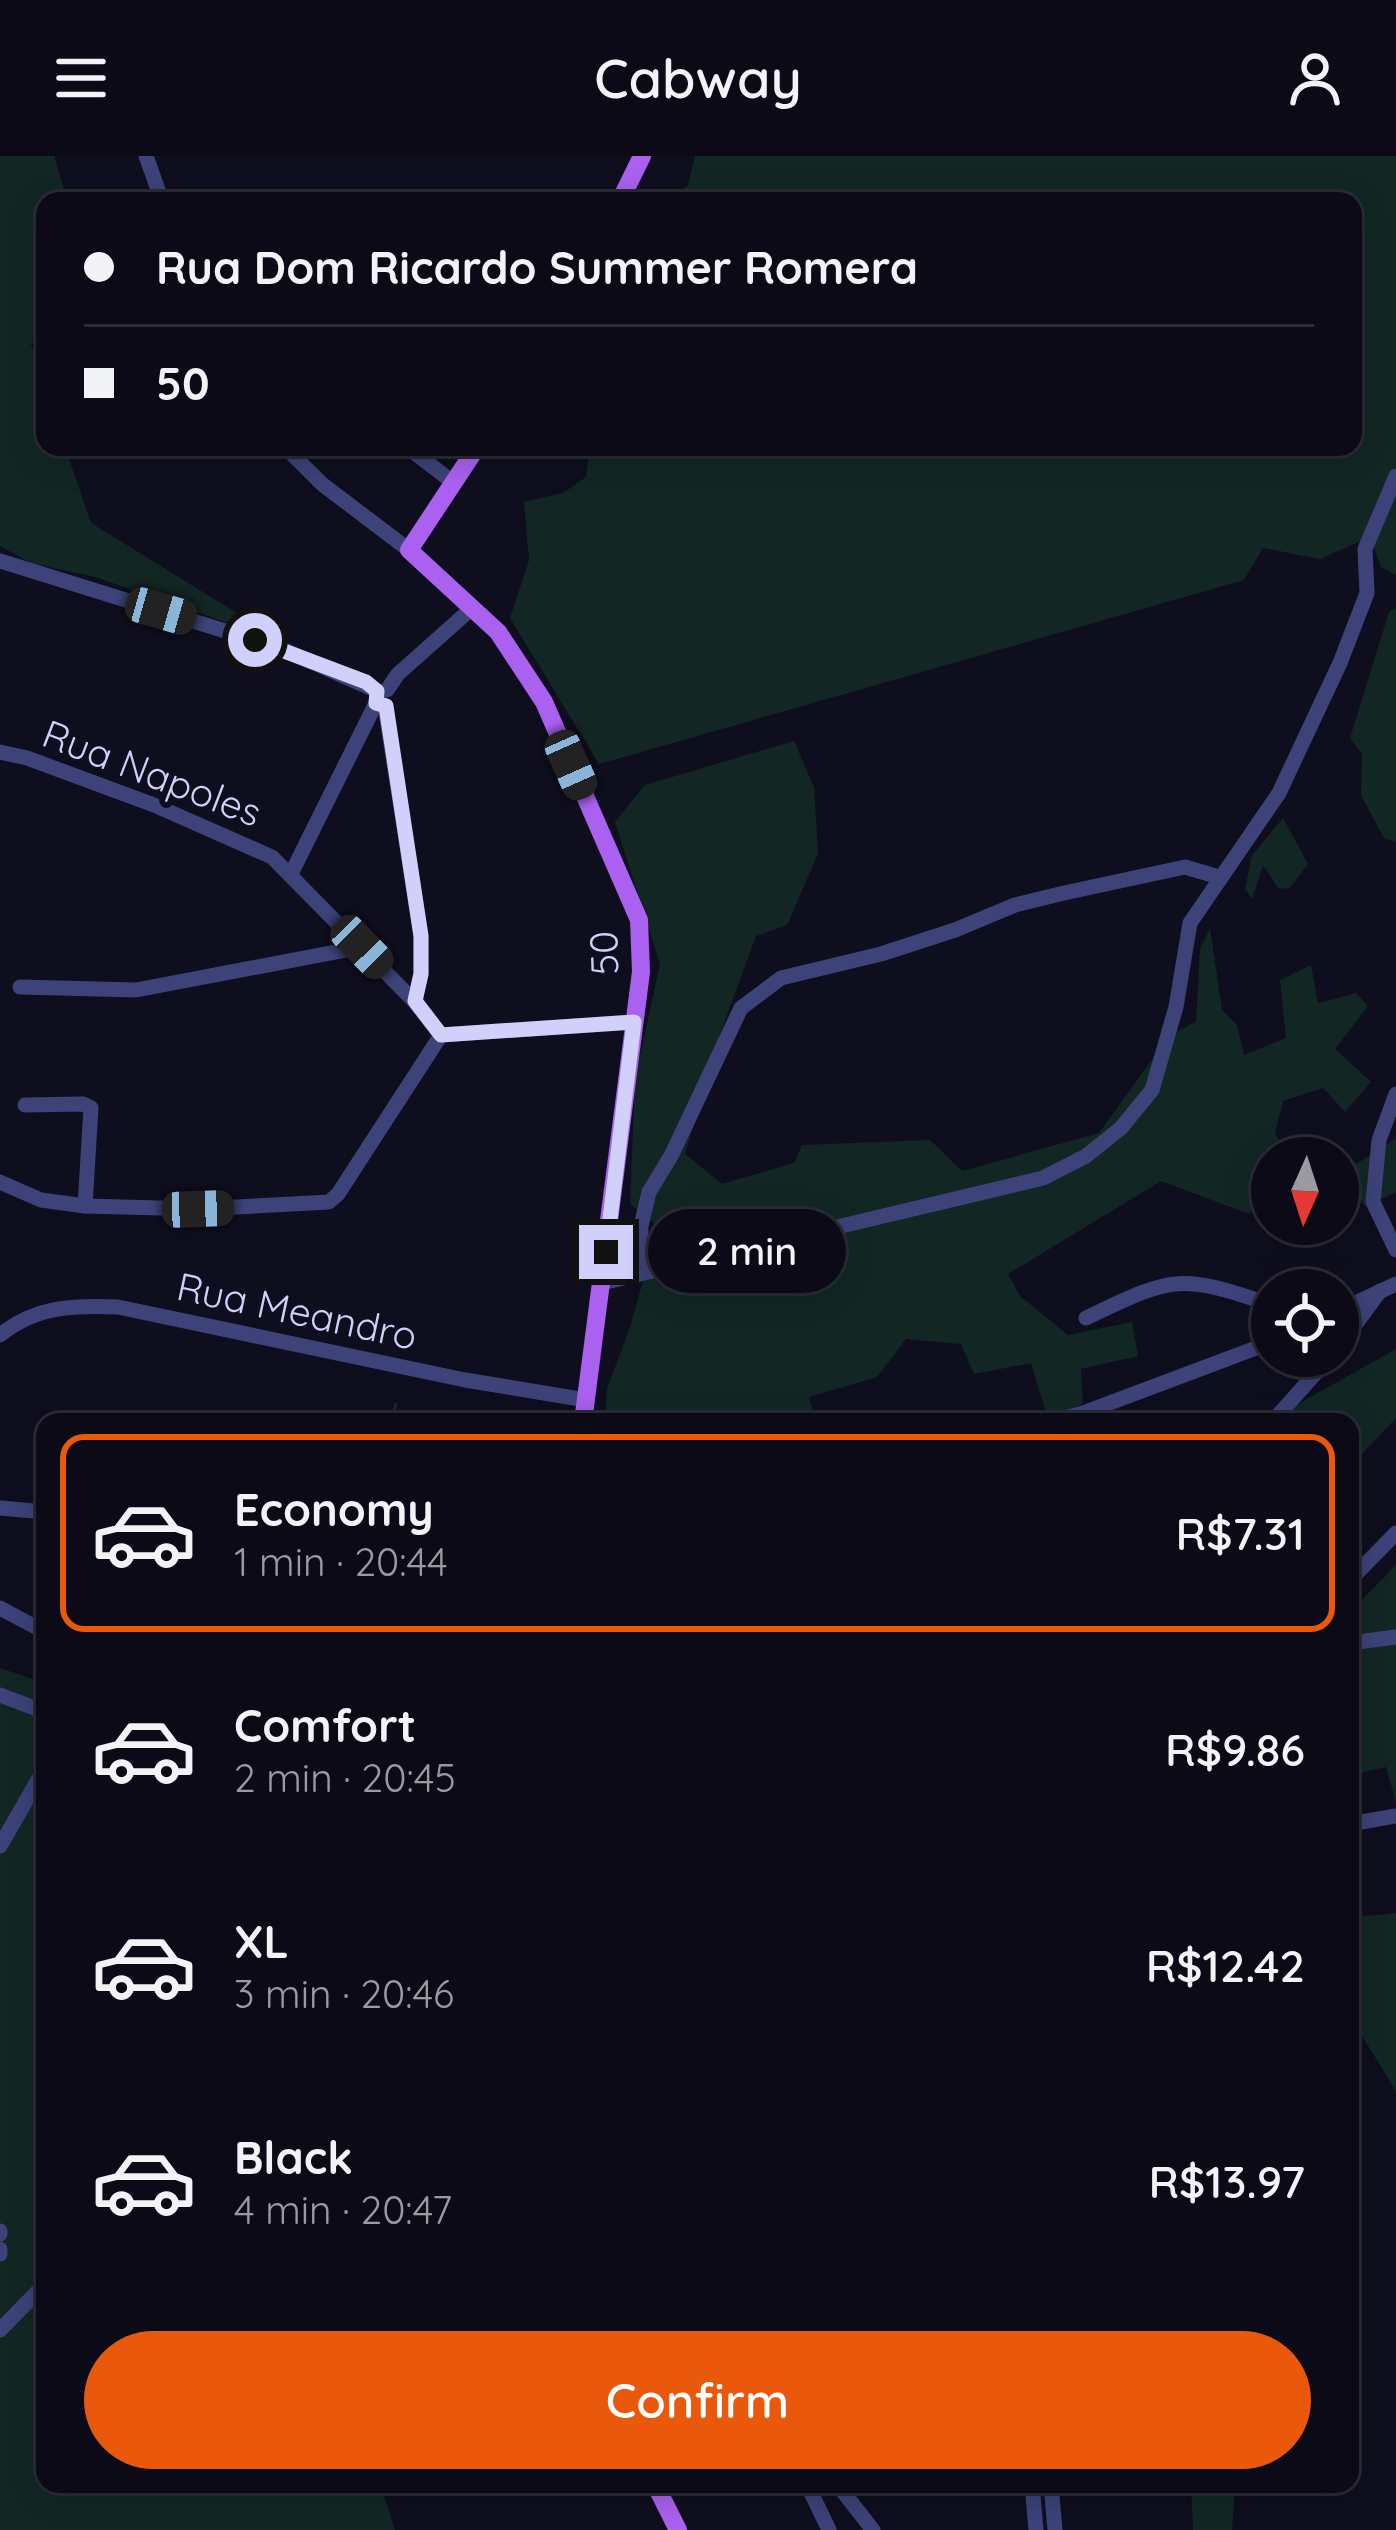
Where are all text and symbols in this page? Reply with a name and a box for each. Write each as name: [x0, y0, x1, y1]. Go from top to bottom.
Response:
text: Cabway: [594, 44, 802, 112]
icon: menu: [48, 45, 114, 111]
icon: person: [1282, 45, 1348, 111]
text: Rua Dom Ricardo Summer Romera: [156, 239, 918, 295]
text: 50: [156, 355, 210, 411]
car: [121, 584, 201, 638]
route start: [228, 613, 282, 667]
street label: Rua Napoles: [36, 708, 268, 837]
car: [540, 725, 602, 805]
car: [324, 909, 400, 985]
street label: 50: [578, 930, 629, 976]
north arrow: [1251, 1137, 1359, 1245]
map controls: [1251, 1137, 1359, 1377]
car: [161, 1190, 235, 1228]
callout: 2 min: [648, 1210, 846, 1294]
route end: [579, 1225, 633, 1279]
text: 2 min: [697, 1226, 797, 1275]
street label: Rua Meandro: [173, 1261, 422, 1360]
button: locate: [1251, 1269, 1359, 1377]
icon: car: [90, 1479, 198, 1587]
text: Economy: [234, 1481, 434, 1537]
text: R$7.31: [1176, 1505, 1305, 1561]
text: 1 min · 20:44: [234, 1537, 448, 1586]
icon: car: [90, 1695, 198, 1803]
text: Comfort: [234, 1697, 416, 1753]
text: R$9.86: [1165, 1721, 1305, 1777]
text: 2 min · 20:45: [234, 1753, 456, 1802]
icon: car: [90, 1911, 198, 2019]
text: XL: [234, 1913, 289, 1969]
text: R$12.42: [1146, 1937, 1305, 1993]
text: 3 min · 20:46: [234, 1969, 454, 2018]
icon: car: [90, 2127, 198, 2235]
text: Black: [234, 2129, 353, 2185]
text: R$13.97: [1148, 2153, 1305, 2209]
text: 4 min · 20:47: [234, 2185, 452, 2234]
button: Confirm: [84, 2331, 1311, 2469]

